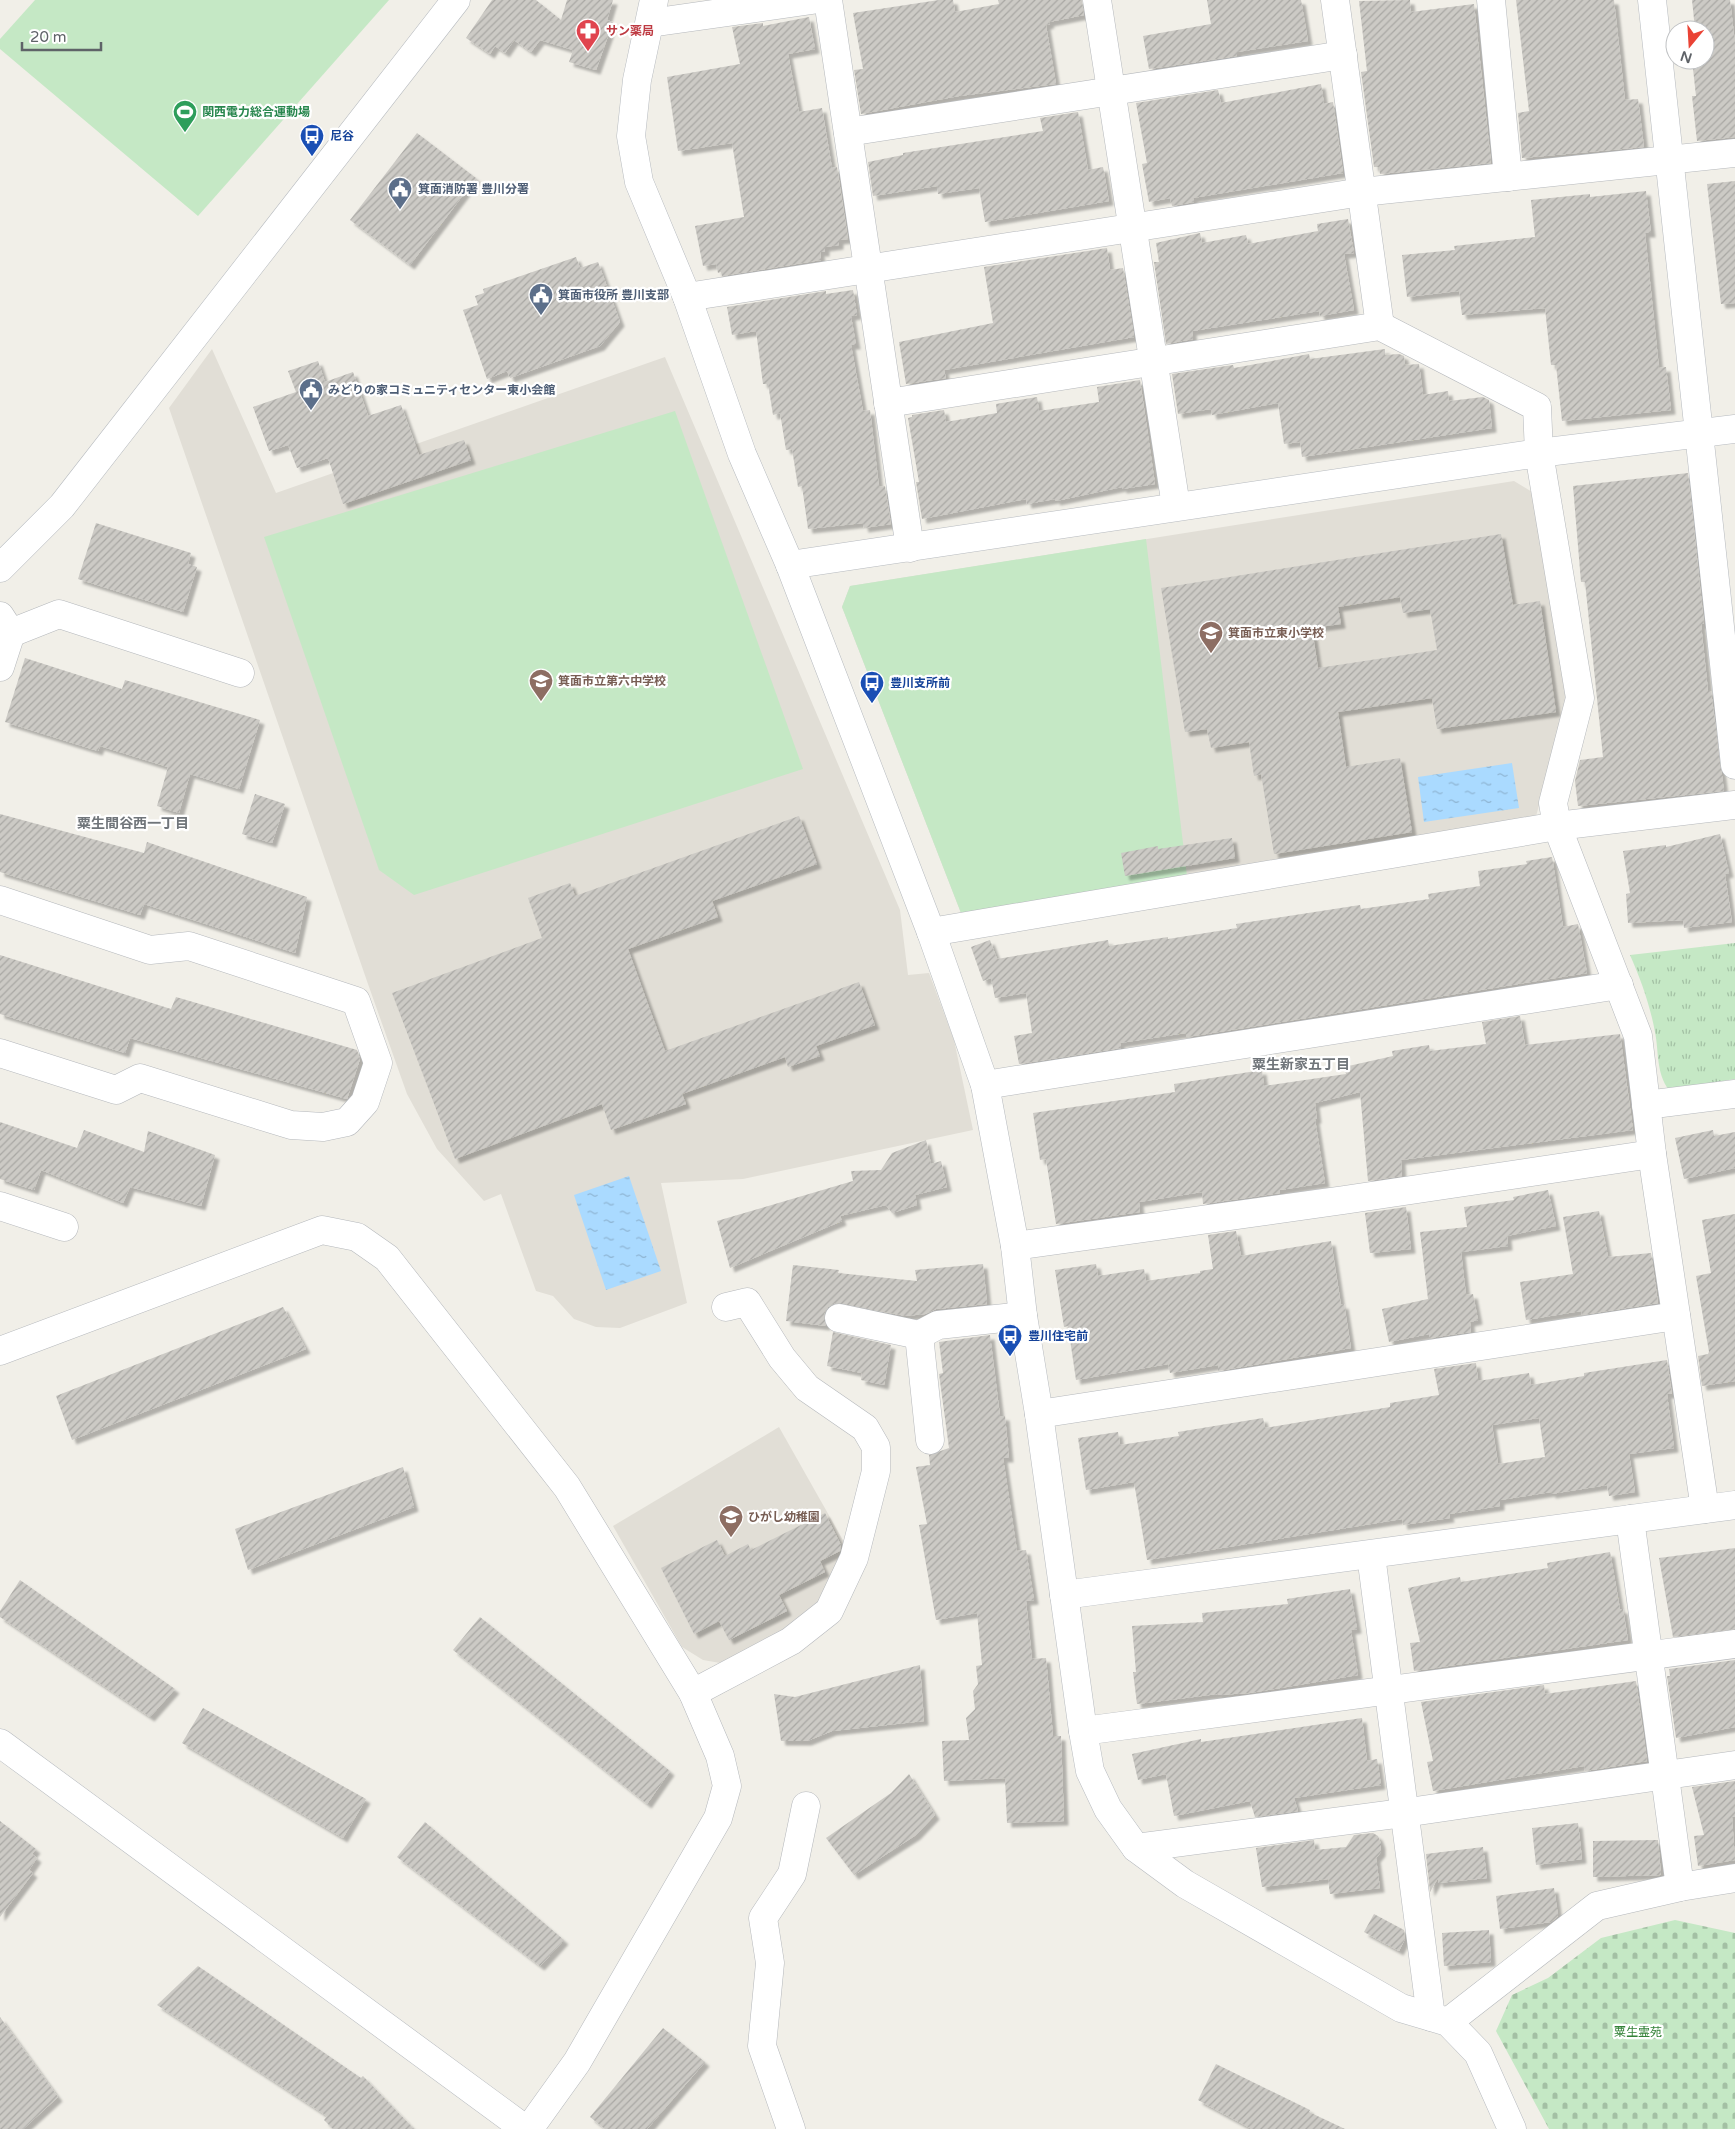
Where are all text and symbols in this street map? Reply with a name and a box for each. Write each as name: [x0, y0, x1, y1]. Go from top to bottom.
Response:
pharmacy icon: サン薬局: [575, 18, 601, 52]
scale bar: [22, 20, 101, 52]
north arrow: [1665, 20, 1715, 70]
place label: サン薬局: [606, 24, 654, 38]
text: 20 m: [30, 28, 67, 46]
text: N: [1678, 47, 1694, 67]
sports icon: 関西電力総合運動場: [172, 99, 198, 133]
place label: 関西電力総合運動場: [202, 105, 310, 119]
bus stop icon: 尼谷: [299, 123, 325, 157]
place label: 尼谷: [330, 129, 354, 143]
public building icon: 箕面消防署 豊川分署: [387, 176, 413, 210]
place label: 箕面消防署 豊川分署: [418, 182, 529, 196]
public building icon: 箕面市役所 豊川支部: [528, 282, 554, 316]
place label: 箕面市役所 豊川支部: [558, 288, 669, 302]
public building icon: みどりの家コミュニティセンター東小会館: [298, 377, 324, 411]
place label: みどりの家コミュニティセンター東小会館: [328, 383, 555, 397]
school or university icon: 箕面市立東小学校: [1198, 620, 1224, 654]
place label: 箕面市立東小学校: [1228, 626, 1324, 640]
school or university icon: 箕面市立第六中学校: [528, 668, 554, 702]
bus stop icon: 豊川支所前: [859, 670, 885, 704]
place label: 箕面市立第六中学校: [558, 674, 666, 688]
place label: 豊川支所前: [890, 676, 950, 690]
district label: 粟生間谷西一丁目: [77, 815, 189, 832]
district label: 粟生新家五丁目: [1252, 1056, 1350, 1073]
bus stop icon: 豊川住宅前: [997, 1323, 1023, 1357]
place label: 豊川住宅前: [1028, 1329, 1088, 1343]
school or university icon: ひがし幼稚園: [718, 1504, 744, 1538]
place label: ひがし幼稚園: [748, 1510, 820, 1524]
park label: 粟生霊苑: [1614, 2025, 1662, 2039]

